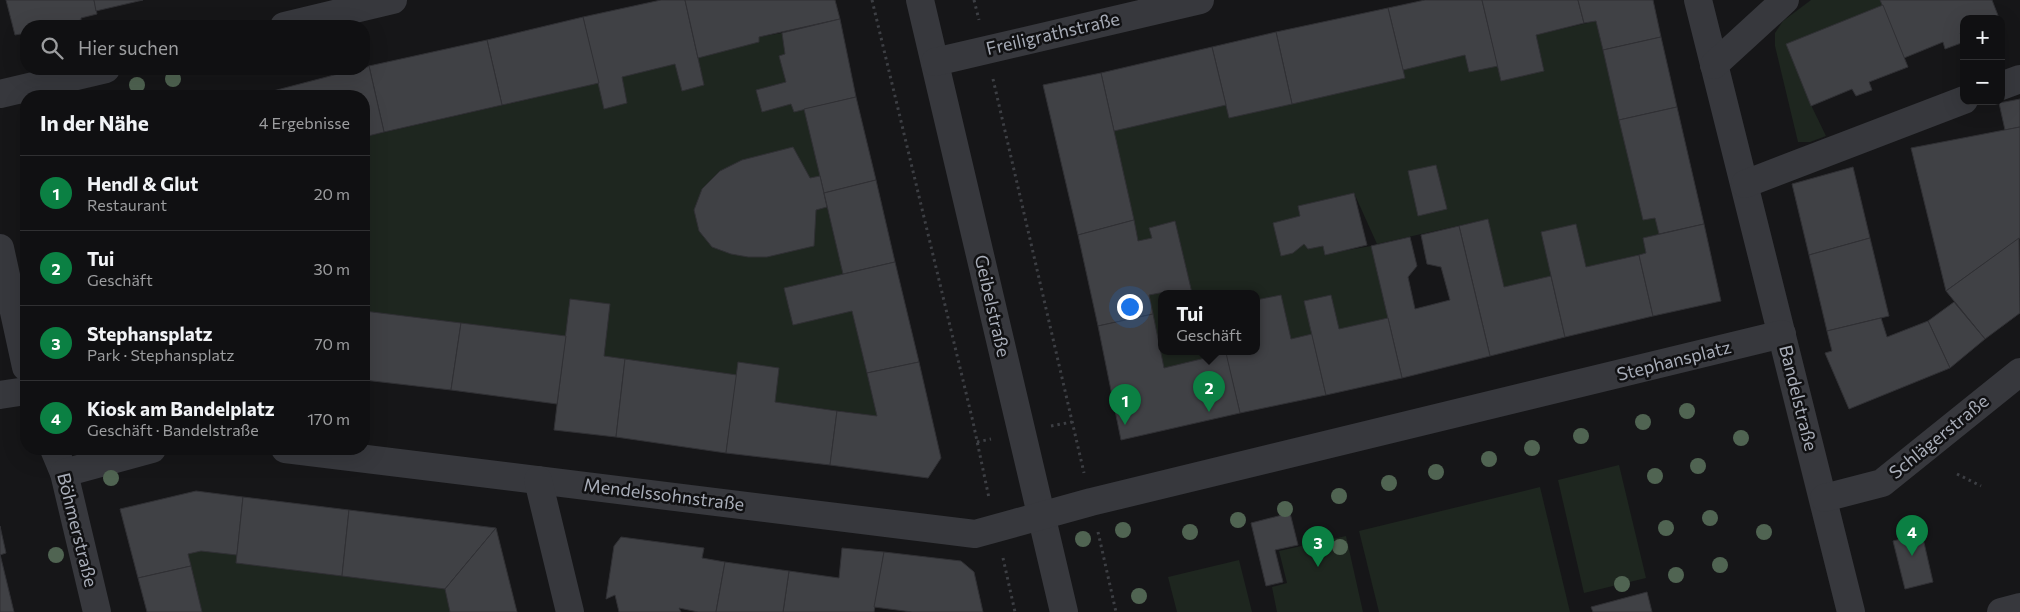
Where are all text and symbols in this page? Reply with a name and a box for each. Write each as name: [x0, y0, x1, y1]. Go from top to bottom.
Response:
street label: Freiligrathstraße: [984, 7, 1122, 59]
map controls: [1960, 15, 2005, 105]
button: +: [1960, 15, 2005, 60]
search box: [20, 20, 370, 75]
icon: search: [38, 34, 66, 62]
text: Hier suchen: [78, 36, 179, 59]
button: −: [1960, 60, 2005, 105]
text: In der Nähe: [40, 110, 149, 135]
text: 4 Ergebnisse: [259, 113, 350, 132]
text: Hendl & Glut: [87, 172, 198, 195]
text: 1: [52, 184, 60, 203]
text: 20 m: [314, 184, 350, 203]
text: Restaurant: [87, 195, 167, 214]
text: Tui: [87, 247, 114, 270]
street label: Geibelstraße: [971, 252, 1015, 359]
text: 2: [51, 259, 61, 278]
text: 30 m: [313, 259, 350, 278]
text: Geschäft: [87, 270, 153, 289]
popup: [1158, 290, 1260, 355]
your location: [1117, 294, 1143, 320]
text: Tui: [1176, 302, 1203, 325]
text: Stephansplatz: [87, 322, 213, 345]
text: Geschäft: [1176, 325, 1242, 344]
text: 3: [51, 334, 61, 353]
text: 70 m: [314, 334, 350, 353]
street label: Stephansplatz: [1614, 335, 1733, 385]
street label: Bandelstraße: [1775, 343, 1823, 453]
text: Park · Stephansplatz: [87, 345, 234, 364]
pin: 2: [1193, 371, 1225, 412]
pin: 1: [1109, 384, 1141, 425]
street label: Schlägerstraße: [1884, 389, 1993, 483]
text: Kiosk am Bandelplatz: [87, 397, 274, 420]
text: 4: [51, 409, 61, 428]
text: 170 m: [307, 409, 350, 428]
text: Geschäft · Bandelstraße: [87, 420, 259, 439]
street label: Böhmerstraße: [53, 470, 103, 589]
street label: Mendelssohnstraße: [583, 473, 746, 515]
pin: 4: [1896, 515, 1928, 556]
pin: 3: [1302, 526, 1334, 567]

